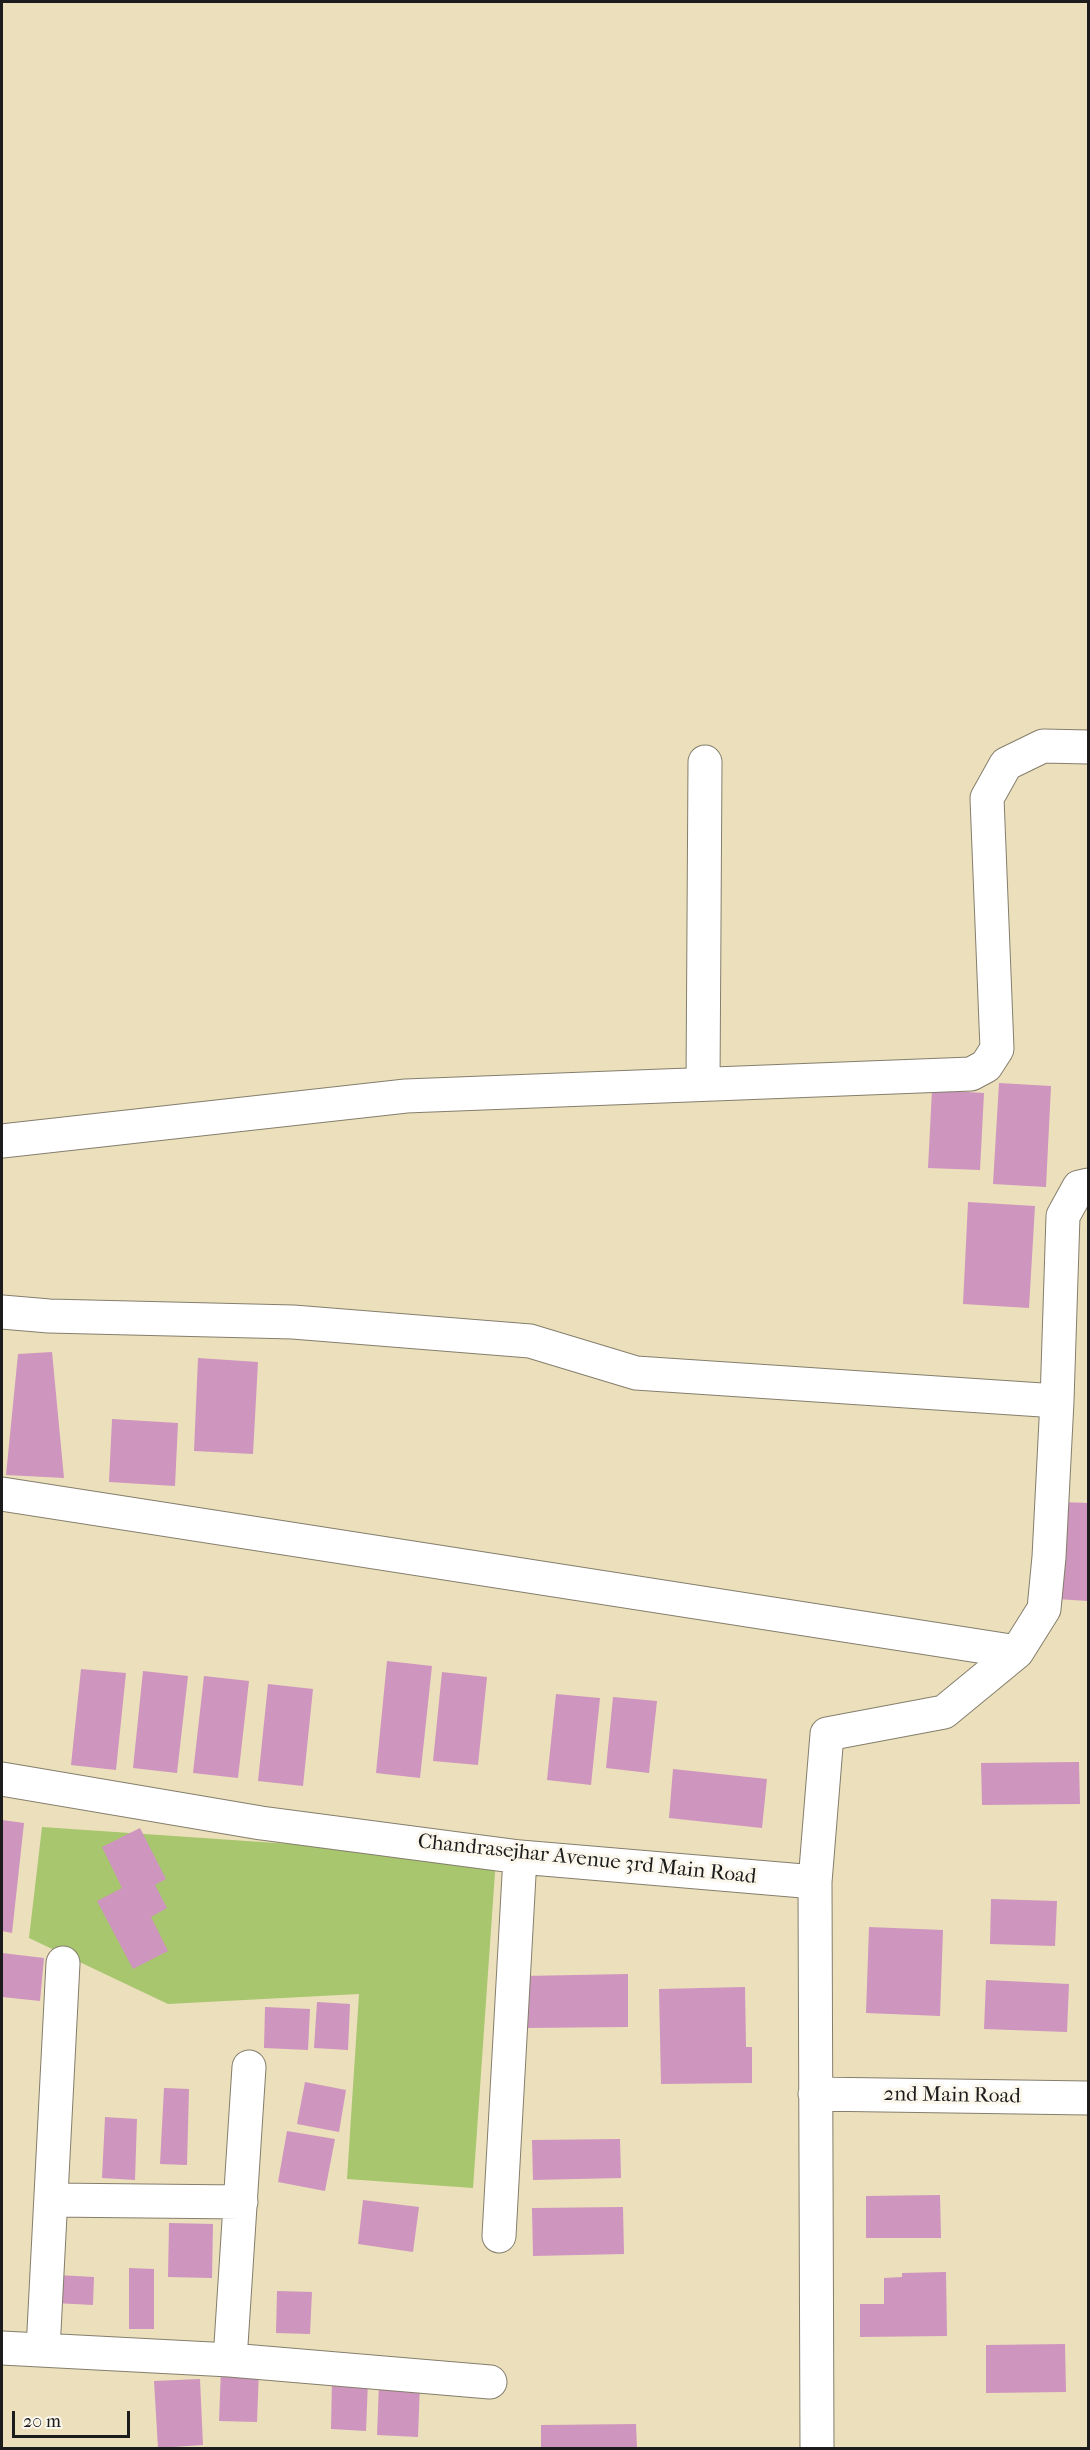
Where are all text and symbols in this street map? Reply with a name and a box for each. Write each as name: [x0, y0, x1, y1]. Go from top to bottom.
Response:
street label: Chandrasejhar Avenue 3rd Main Road: [417, 1830, 757, 1890]
street label: 2nd Main Road: [883, 2082, 1021, 2110]
scale bar: [15, 2399, 134, 2437]
text: 20 m: [23, 2411, 61, 2432]

